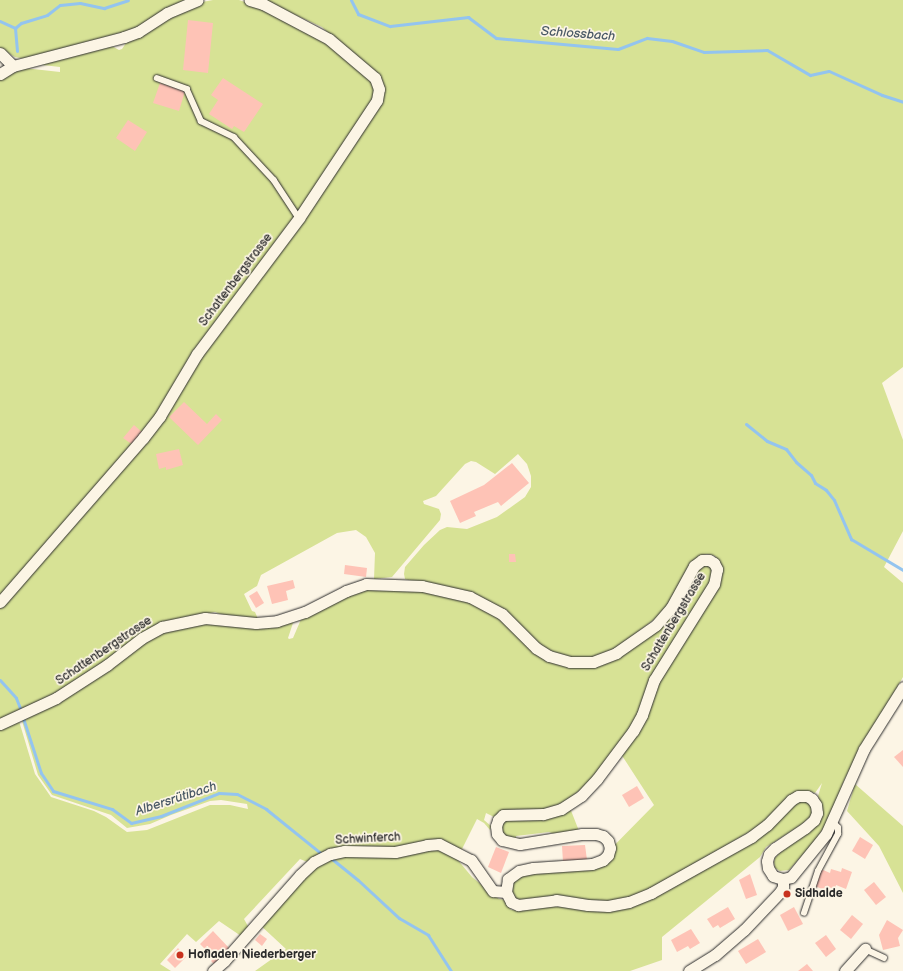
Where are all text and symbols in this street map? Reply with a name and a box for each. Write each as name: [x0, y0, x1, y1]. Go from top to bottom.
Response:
water label: Schlossbach: [540, 24, 616, 44]
street label: Schattenbergstrasse: [196, 231, 276, 329]
street label: Schattenbergstrasse: [639, 570, 709, 674]
street label: Schattenbergstrasse: [53, 614, 155, 688]
water label: Albersrütibach: [133, 779, 219, 819]
street label: Schwinferch: [335, 830, 401, 848]
place label: Sidhalde: [795, 887, 843, 901]
marker: Sidhalde: [782, 889, 792, 899]
place label: Hofladen Niederberger: [188, 948, 316, 962]
marker: Hofladen Niederberger: [175, 950, 185, 960]

